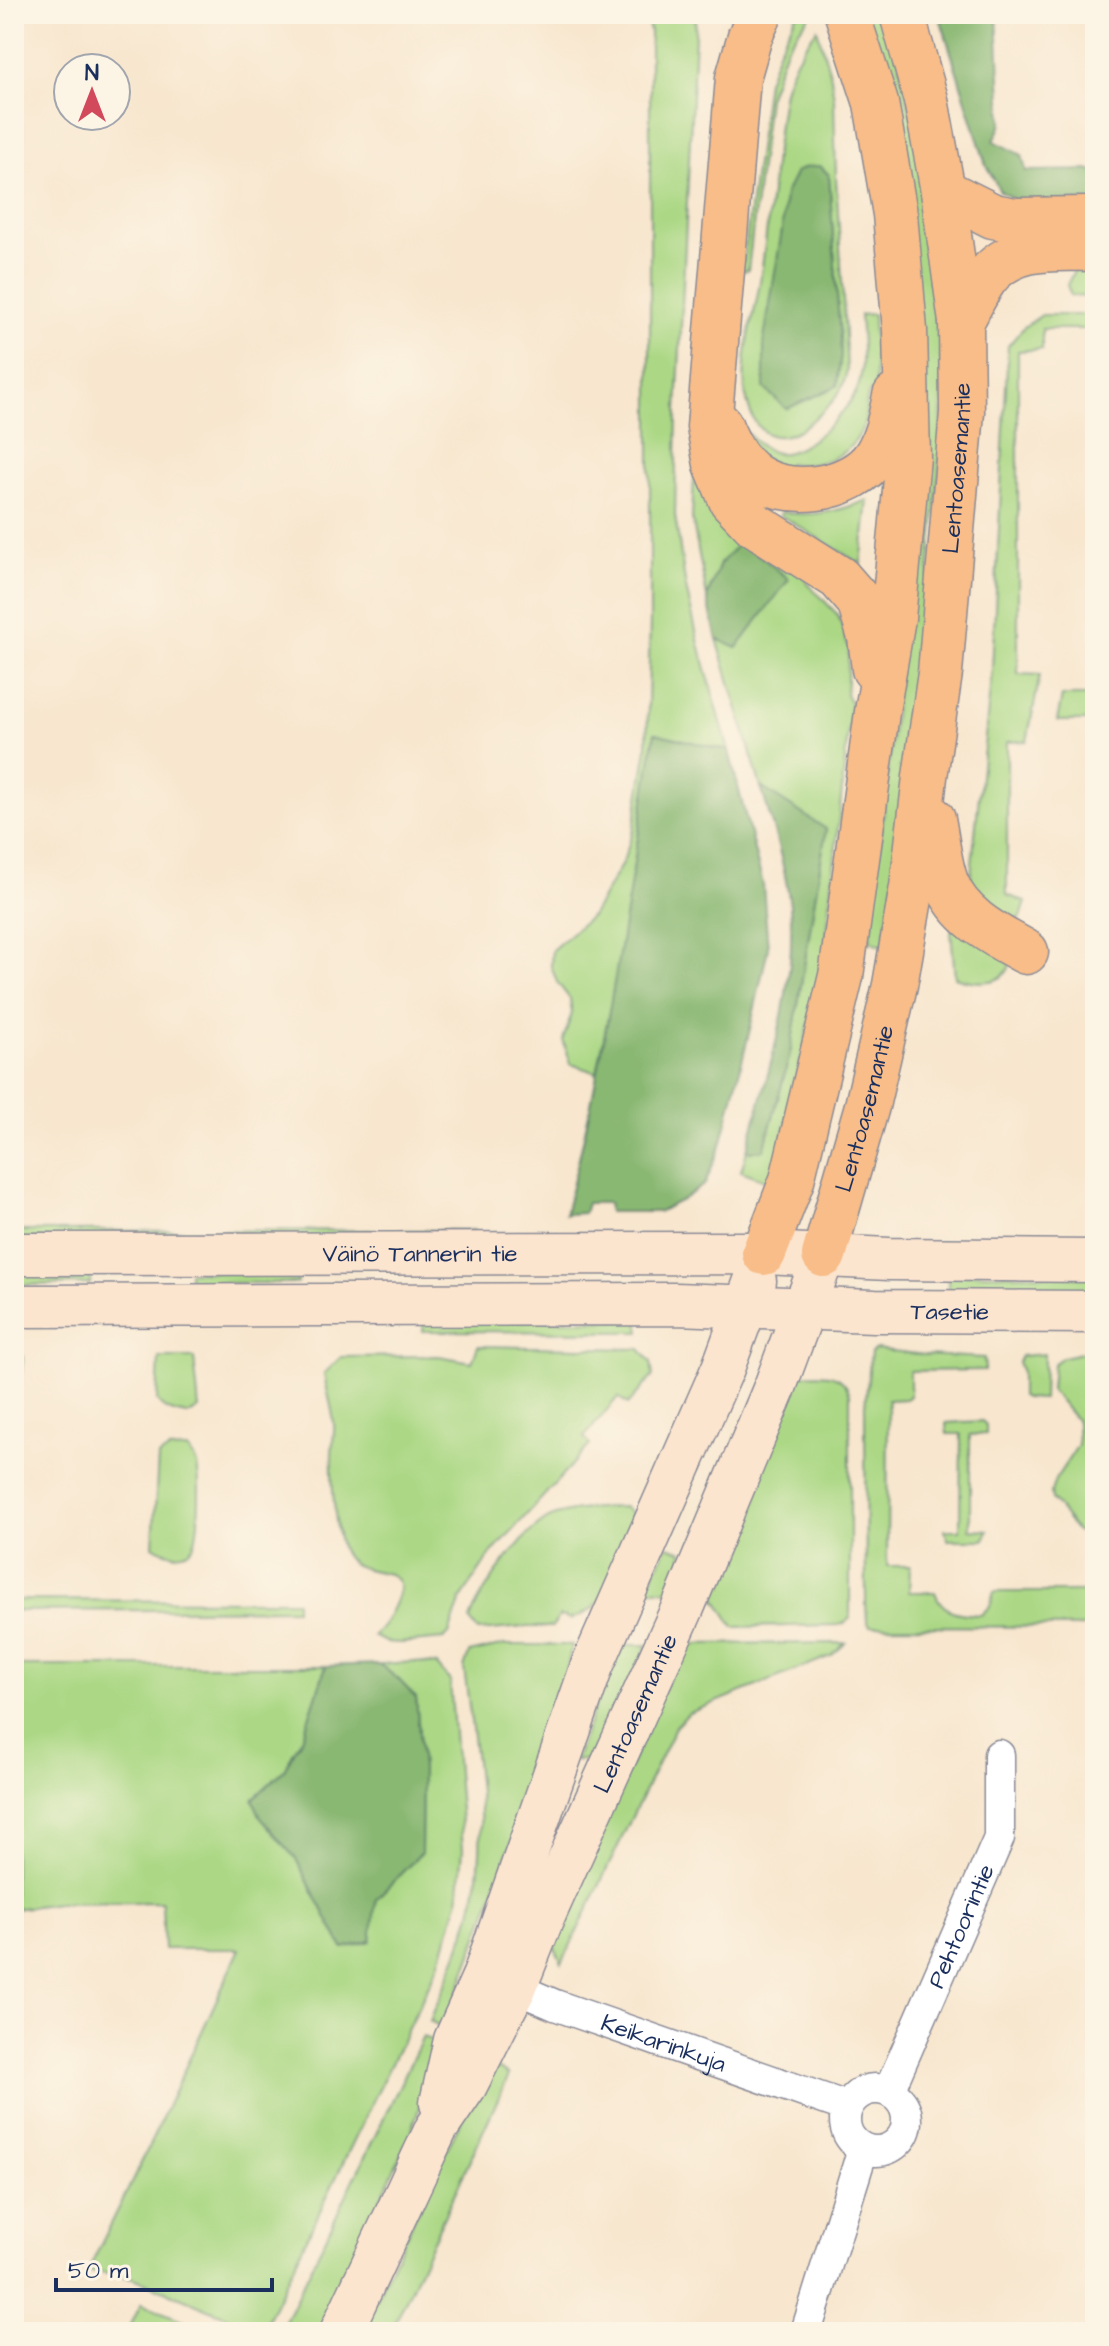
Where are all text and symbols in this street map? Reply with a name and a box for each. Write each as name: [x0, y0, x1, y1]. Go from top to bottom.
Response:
north arrow: [52, 52, 132, 132]
text: N: [85, 58, 99, 89]
street label: Lentoasemantie: [934, 383, 980, 555]
street label: Lentoasemantie: [827, 1022, 903, 1196]
street label: Väinö Tannerin tie: [322, 1237, 518, 1272]
street label: Tasetie: [911, 1295, 989, 1330]
street label: Lentoasemantie: [585, 1629, 687, 1799]
street label: Pehtoorintie: [920, 1859, 1004, 1994]
street label: Keikarinkuja: [596, 2006, 730, 2081]
scale bar: [56, 2242, 272, 2292]
text: 50 m: [68, 2254, 129, 2288]

